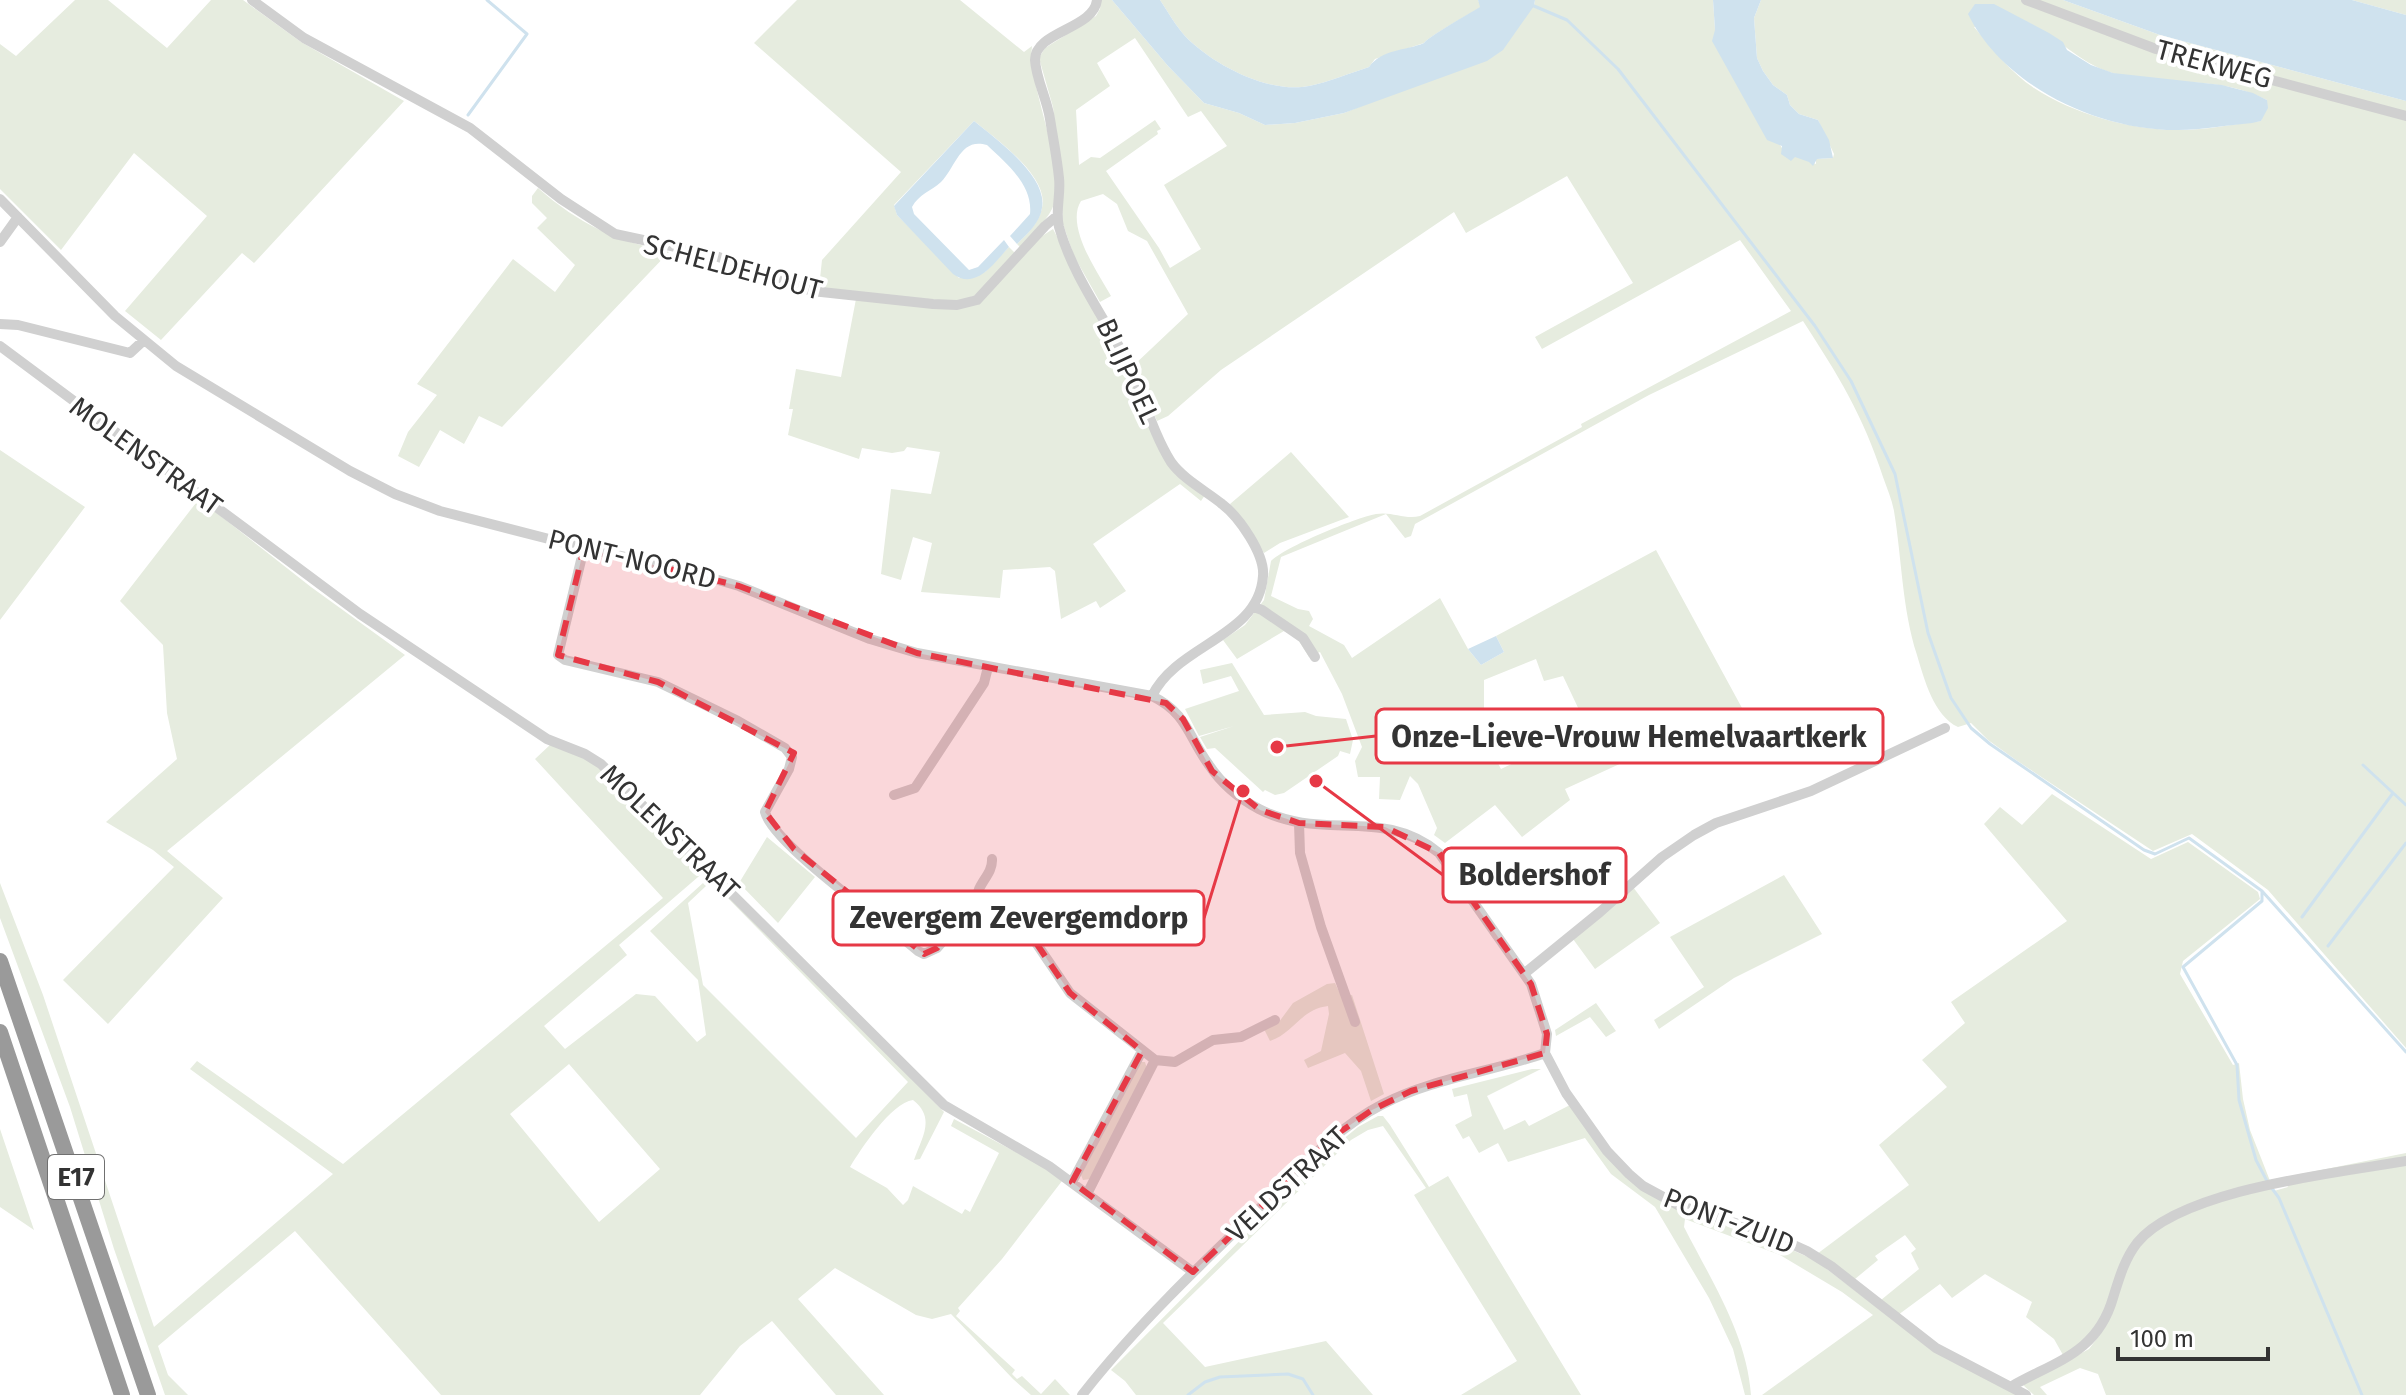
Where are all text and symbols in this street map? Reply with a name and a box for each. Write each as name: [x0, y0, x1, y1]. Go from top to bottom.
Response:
street label: TREKWEG: [2153, 33, 2275, 95]
street label: SCHELDEHOUT: [640, 227, 826, 307]
street label: BLIJPOEL: [1089, 313, 1167, 429]
street label: MOLENSTRAAT: [63, 390, 229, 523]
street label: PONT-NOORD: [545, 522, 719, 596]
callout: Onze-Lieve-Vrouw Hemelvaartkerk: [1376, 709, 1883, 763]
text: Onze-Lieve-Vrouw Hemelvaartkerk: [1391, 719, 1867, 755]
street label: MOLENSTRAAT: [594, 758, 747, 907]
callout: Boldershof: [1443, 848, 1626, 902]
text: Boldershof: [1458, 857, 1612, 893]
callout: Zevergem Zevergemdorp: [833, 891, 1204, 945]
text: Zevergem Zevergemdorp: [850, 900, 1188, 936]
street label: VELDSTRAAT: [1220, 1119, 1355, 1248]
road number: E17: [48, 1155, 104, 1199]
street label: PONT-ZUID: [1659, 1181, 1799, 1261]
scale bar: [2118, 1311, 2268, 1361]
text: 100 m: [2130, 1325, 2194, 1353]

